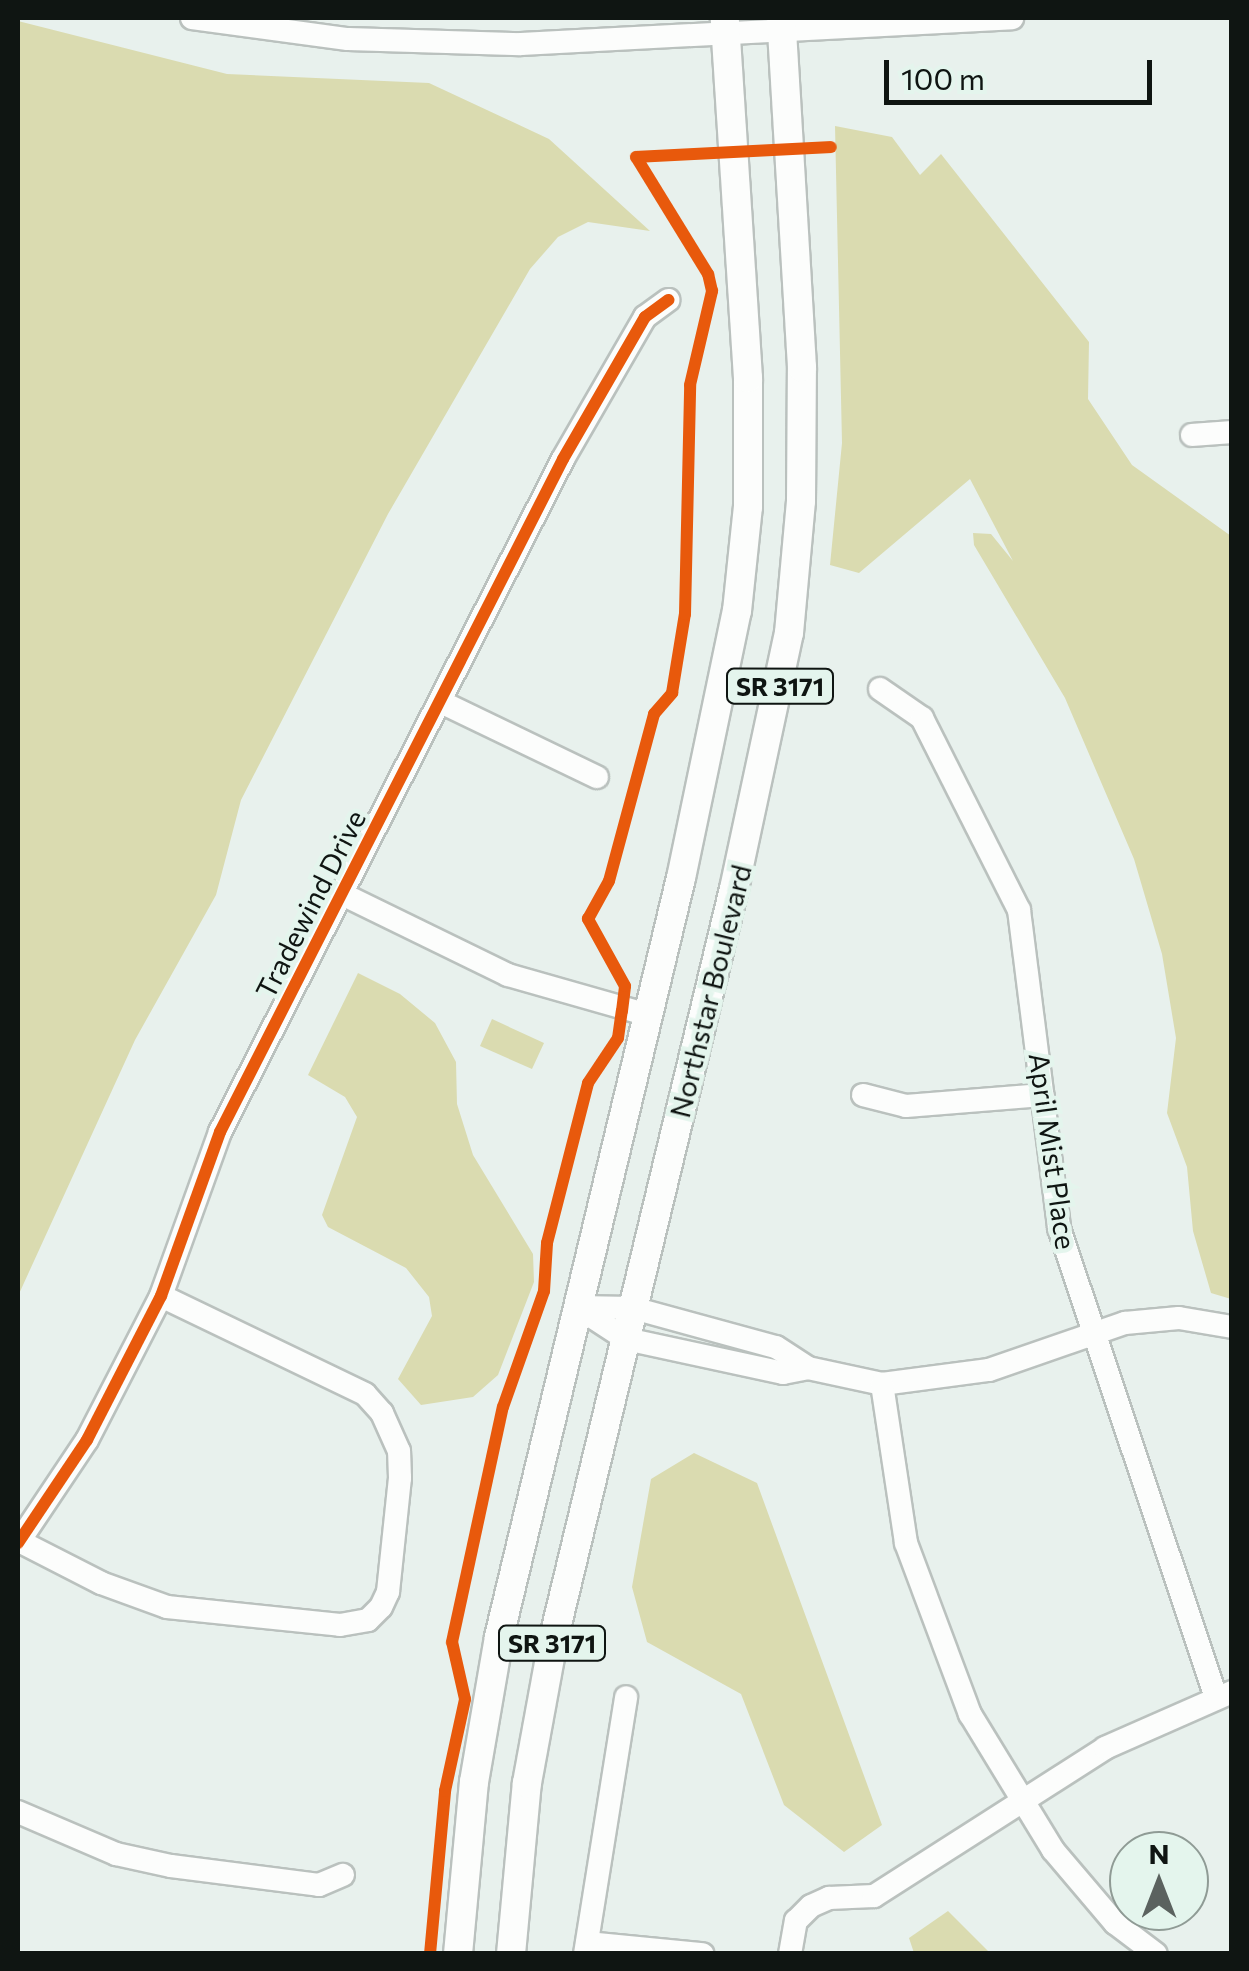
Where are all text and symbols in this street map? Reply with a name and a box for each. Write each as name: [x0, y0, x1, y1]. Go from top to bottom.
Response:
scale bar: [889, 40, 1156, 102]
text: 100 m: [901, 59, 985, 96]
road number: SR 3171: [725, 666, 835, 706]
street label: Tradewind Drive: [248, 804, 372, 1004]
street label: Northstar Boulevard: [662, 861, 758, 1121]
street label: April Mist Place: [1023, 1051, 1083, 1251]
road number: SR 3171: [497, 1623, 607, 1663]
north arrow: [1109, 1831, 1209, 1931]
text: N: [1149, 1836, 1170, 1870]

